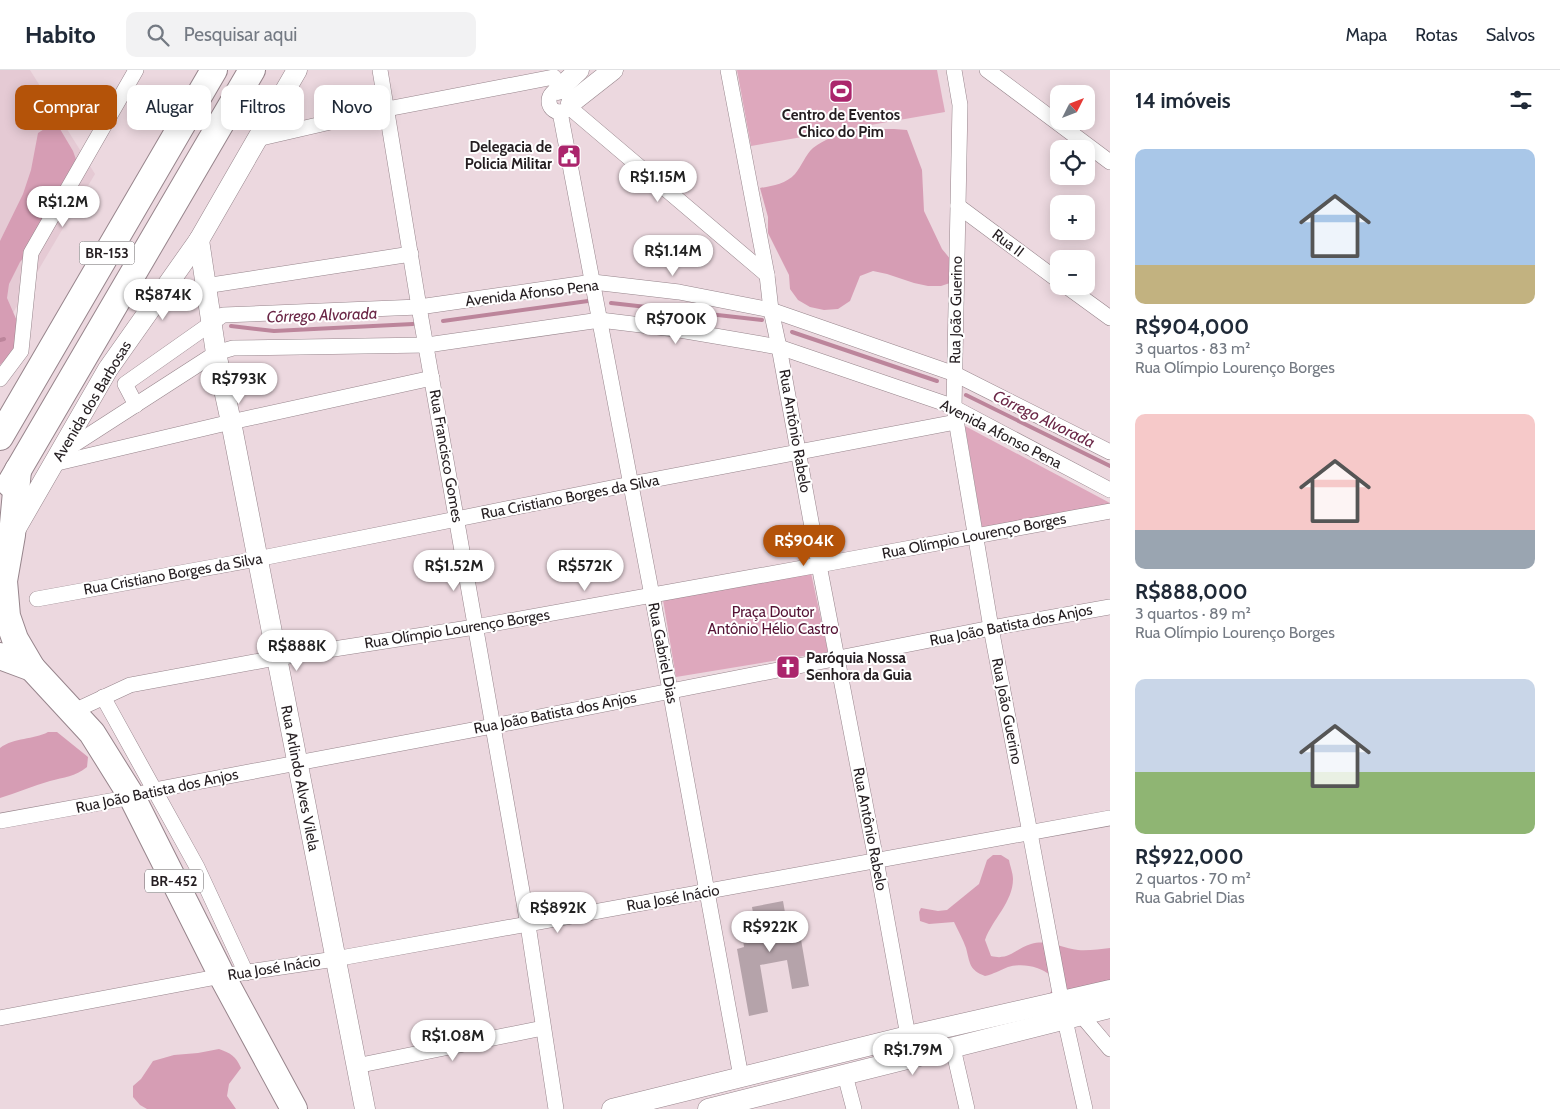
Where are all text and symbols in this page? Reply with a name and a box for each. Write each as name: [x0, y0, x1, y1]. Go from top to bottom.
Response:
search box: [126, 12, 476, 57]
text: Habito: [25, 20, 96, 49]
icon: search: [144, 21, 172, 49]
text: Pesquisar aqui: [184, 23, 297, 46]
text: Mapa: [1345, 24, 1387, 46]
text: Rotas: [1415, 24, 1458, 46]
text: Salvos: [1486, 24, 1535, 46]
sports icon: Centro de Eventos Chico do Pim: [828, 78, 854, 104]
chip: Comprar: [15, 85, 117, 130]
chip: Alugar: [127, 85, 211, 130]
chip: Filtros: [221, 85, 304, 130]
chip: Novo: [314, 85, 390, 130]
north arrow: [1050, 85, 1095, 130]
map controls: [1050, 85, 1095, 295]
icon: filters: [1507, 86, 1535, 114]
text: 14 imóveis: [1135, 88, 1231, 113]
place label: Centro de Eventos Chico do Pim: [782, 106, 900, 141]
place label: Delegacia de Policia Militar: [465, 138, 552, 173]
button: locate: [1050, 140, 1095, 185]
public building icon: Delegacia de Policia Militar: [556, 143, 582, 169]
pin: R$1.15M: [612, 160, 704, 203]
text: R$1.15M: [630, 167, 686, 186]
icon: home: [1290, 181, 1380, 271]
pin: R$1.2M: [22, 186, 104, 228]
text: R$1.2M: [38, 192, 88, 211]
button: +: [1050, 195, 1095, 240]
street label: Rua II: [989, 225, 1027, 261]
pin: R$1.14M: [627, 234, 719, 277]
text: R$1.14M: [644, 241, 702, 260]
road number: BR-153: [80, 242, 134, 264]
button: −: [1050, 250, 1095, 295]
street label: Rua João Guerino: [946, 256, 966, 364]
street label: Avenida Afonso Pena: [464, 276, 600, 310]
pin: R$874K: [122, 278, 204, 321]
text: R$874K: [135, 285, 191, 304]
pin: R$700K: [635, 302, 717, 345]
water label: Córrego Alvorada: [266, 304, 378, 326]
text: R$700K: [646, 309, 706, 328]
text: R$904,000: [1135, 314, 1249, 339]
street label: Avenida dos Barbosas: [49, 337, 135, 465]
text: 3 quartos · 83 m²: [1135, 339, 1250, 358]
text: Rua Olímpio Lourenço Borges: [1135, 358, 1335, 377]
pin: R$793K: [198, 362, 280, 405]
street label: Rua Antônio Rabelo: [775, 368, 815, 494]
text: R$793K: [211, 369, 267, 388]
water label: Córrego Alvorada: [990, 386, 1098, 452]
street label: Rua Francisco Gomes: [425, 388, 467, 524]
street label: Avenida Afonso Pena: [937, 396, 1066, 473]
icon: home: [1290, 446, 1380, 536]
street label: Rua Cristiano Borges da Silva: [479, 471, 661, 523]
street label: Rua Olímpio Lourenço Borges: [880, 509, 1068, 563]
pin: R$904K: [763, 524, 845, 567]
text: R$904K: [774, 531, 834, 550]
street label: Rua Cristiano Borges da Silva: [82, 549, 265, 599]
pin: R$1.52M: [408, 550, 500, 592]
pin: R$572K: [544, 550, 626, 592]
text: R$1.52M: [424, 556, 484, 575]
text: R$572K: [558, 556, 612, 575]
text: R$888,000: [1135, 579, 1248, 604]
street label: Rua João Batista dos Anjos: [928, 600, 1094, 650]
street label: Rua Gabriel Dias: [644, 601, 682, 705]
park label: Praça Doutor Antônio Hélio Castro: [708, 603, 838, 638]
text: 3 quartos · 89 m²: [1135, 604, 1251, 623]
street label: Rua Olímpio Lourenço Borges: [363, 605, 551, 653]
text: Rua Olímpio Lourenço Borges: [1135, 623, 1335, 642]
pin: R$888K: [256, 630, 338, 672]
text: R$888K: [268, 636, 326, 655]
place label: Paróquia Nossa Senhora da Guia: [806, 649, 912, 684]
church icon: Paróquia Nossa Senhora da Guia: [775, 654, 801, 680]
street label: Rua João Guerino: [988, 656, 1026, 766]
street label: Rua João Batista dos Anjos: [472, 688, 638, 738]
street label: Rua Arlindo Alves Vilela: [277, 703, 323, 853]
icon: home: [1290, 711, 1380, 801]
street label: Rua João Batista dos Anjos: [74, 765, 240, 817]
street label: Rua Antônio Rabelo: [849, 766, 891, 892]
text: R$922,000: [1135, 844, 1244, 869]
road number: BR-452: [145, 869, 203, 892]
text: 2 quartos · 70 m²: [1135, 869, 1251, 888]
street label: Rua José Inácio: [625, 881, 721, 915]
text: Rua Gabriel Dias: [1135, 888, 1245, 907]
pin: R$892K: [517, 892, 599, 934]
text: R$892K: [530, 898, 586, 917]
pin: R$922K: [729, 910, 811, 953]
text: R$922K: [742, 917, 798, 936]
street label: Rua José Inácio: [226, 952, 322, 984]
pin: R$1.08M: [407, 1020, 499, 1062]
text: R$1.08M: [422, 1026, 484, 1045]
pin: R$1.79M: [867, 1034, 959, 1076]
text: R$1.79M: [883, 1040, 943, 1059]

